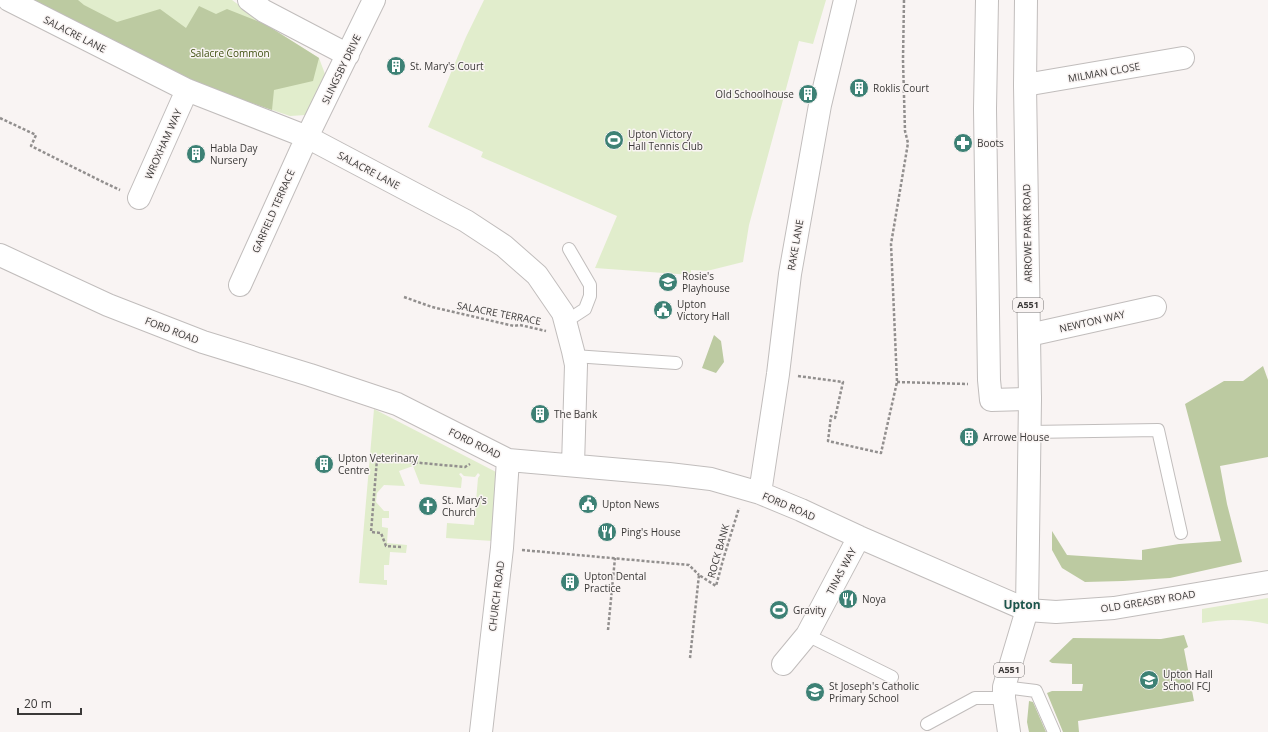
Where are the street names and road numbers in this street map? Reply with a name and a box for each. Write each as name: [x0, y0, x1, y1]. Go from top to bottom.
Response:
street label: SALACRE LANE: [41, 12, 109, 56]
street label: SLINGSBY DRIVE: [318, 32, 364, 106]
street label: MILMAN CLOSE: [1067, 59, 1141, 85]
street label: WROXHAM WAY: [141, 106, 185, 181]
street label: SALACRE LANE: [335, 148, 403, 192]
street label: GARFIELD TERRACE: [248, 167, 298, 255]
street label: ARROWE PARK ROAD: [1019, 184, 1035, 282]
street label: RAKE LANE: [784, 218, 806, 272]
street label: SALACRE TERRACE: [456, 298, 542, 328]
road number: A551: [1013, 298, 1043, 312]
street label: NEWTON WAY: [1058, 307, 1127, 335]
street label: FORD ROAD: [143, 313, 201, 347]
street label: FORD ROAD: [447, 424, 503, 462]
street label: FORD ROAD: [760, 489, 818, 523]
street label: ROCK BANK: [704, 522, 733, 580]
street label: TINAS WAY: [823, 545, 859, 597]
street label: CHURCH ROAD: [485, 560, 507, 632]
street label: OLD GREASBY ROAD: [1100, 587, 1196, 615]
road number: A551: [994, 663, 1024, 677]

